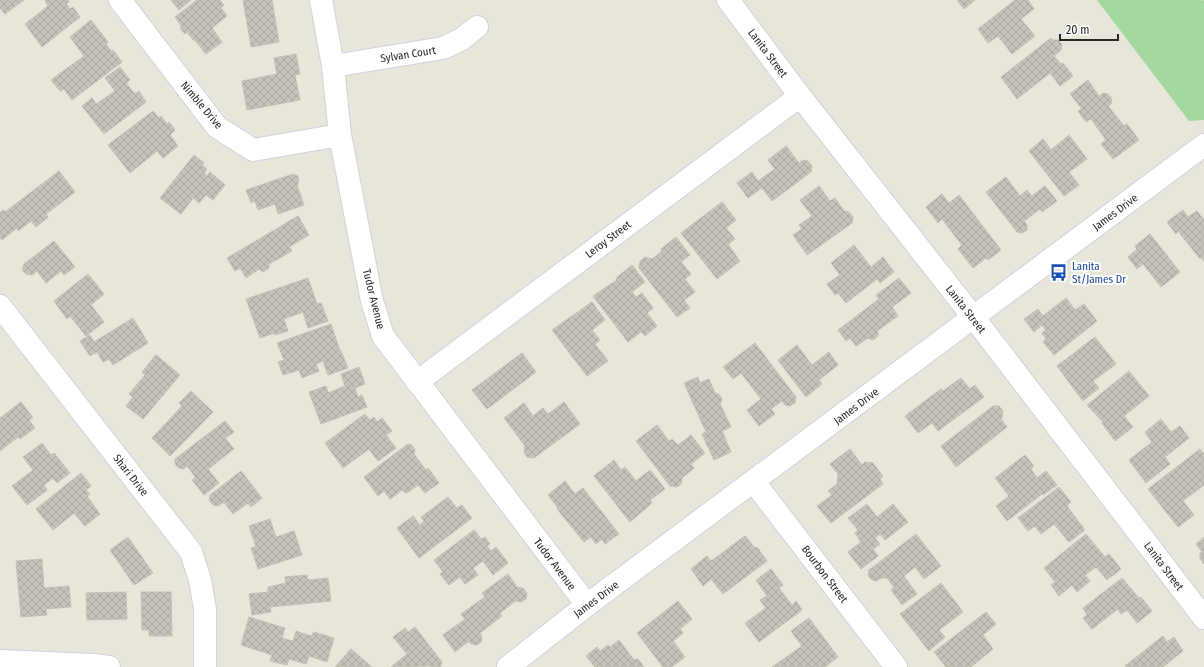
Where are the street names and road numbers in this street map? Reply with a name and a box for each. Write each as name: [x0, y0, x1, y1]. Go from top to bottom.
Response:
street label: Lanita Street: [745, 27, 790, 80]
street label: Sylvan Court: [379, 44, 437, 65]
street label: Nimble Drive: [178, 79, 225, 132]
street label: James Drive: [1090, 191, 1140, 233]
street label: Leroy Street: [583, 218, 634, 261]
street label: Tudor Avenue: [360, 268, 387, 331]
street label: Lanita Street: [943, 283, 989, 336]
street label: James Drive: [831, 385, 881, 427]
street label: Shari Drive: [110, 452, 151, 499]
street label: Tudor Avenue: [531, 536, 578, 593]
street label: Lanita Street: [1141, 540, 1186, 593]
street label: Bourbon Street: [799, 543, 851, 606]
street label: James Drive: [571, 578, 621, 620]

